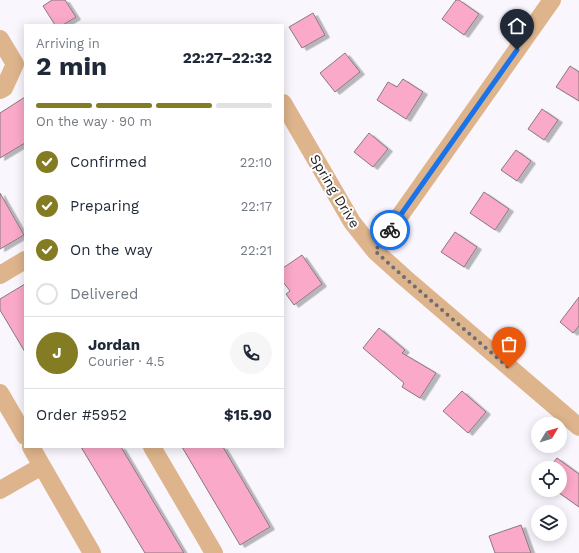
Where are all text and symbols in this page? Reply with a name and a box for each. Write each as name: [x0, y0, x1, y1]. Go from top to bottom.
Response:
pin: [500, 9, 534, 50]
icon: home: [506, 15, 528, 37]
text: Arriving in: [36, 36, 100, 51]
text: 22:27–22:32: [183, 49, 272, 67]
text: 2 min: [36, 51, 107, 81]
text: On the way · 90 m: [36, 114, 152, 129]
icon: check: [36, 151, 58, 173]
street label: Spring Drive: [307, 151, 363, 231]
text: Confirmed: [70, 153, 147, 171]
text: 22:10: [240, 155, 272, 170]
icon: check: [36, 195, 58, 217]
text: Preparing: [70, 197, 139, 215]
text: 22:17: [241, 199, 272, 214]
courier: [370, 210, 410, 250]
icon: bike: [379, 219, 401, 241]
icon: check: [36, 239, 58, 261]
text: On the way: [70, 241, 152, 259]
text: 22:21: [240, 243, 272, 258]
text: Delivered: [70, 285, 138, 303]
pin: [492, 327, 526, 368]
button: phone: [230, 332, 272, 374]
icon: bag: [498, 333, 520, 355]
text: Jordan: [88, 336, 140, 354]
text: J: [52, 344, 62, 362]
text: Courier · 4.5: [88, 354, 165, 369]
text: Order #5952: [36, 406, 127, 424]
text: $15.90: [224, 406, 272, 424]
north arrow: [531, 417, 567, 453]
map controls: [531, 417, 567, 541]
button: locate: [531, 461, 567, 497]
button: layers: [531, 505, 567, 541]

